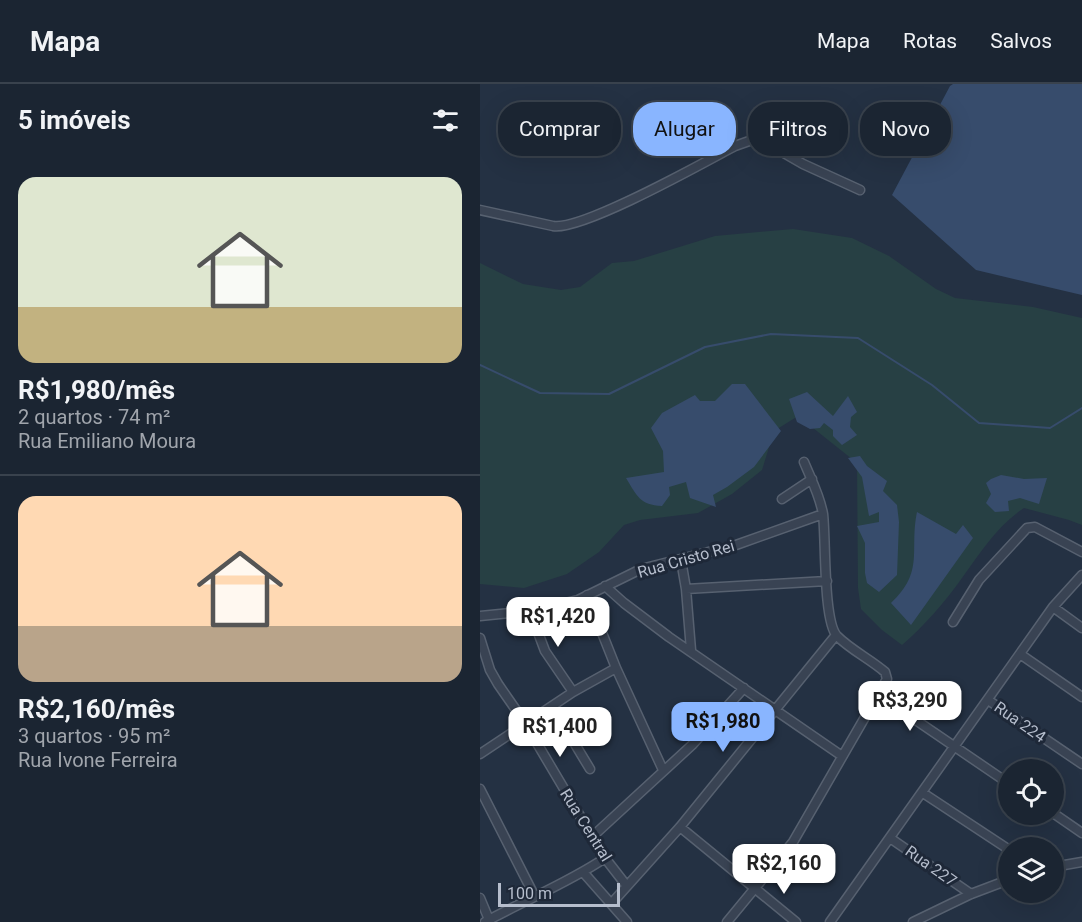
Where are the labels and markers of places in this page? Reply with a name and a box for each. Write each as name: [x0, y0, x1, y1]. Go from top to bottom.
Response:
pin: R$1,420: [503, 597, 613, 648]
pin: R$3,290: [855, 681, 965, 732]
pin: R$1,980: [668, 702, 778, 753]
pin: R$1,400: [505, 707, 615, 758]
pin: R$2,160: [729, 844, 839, 895]

